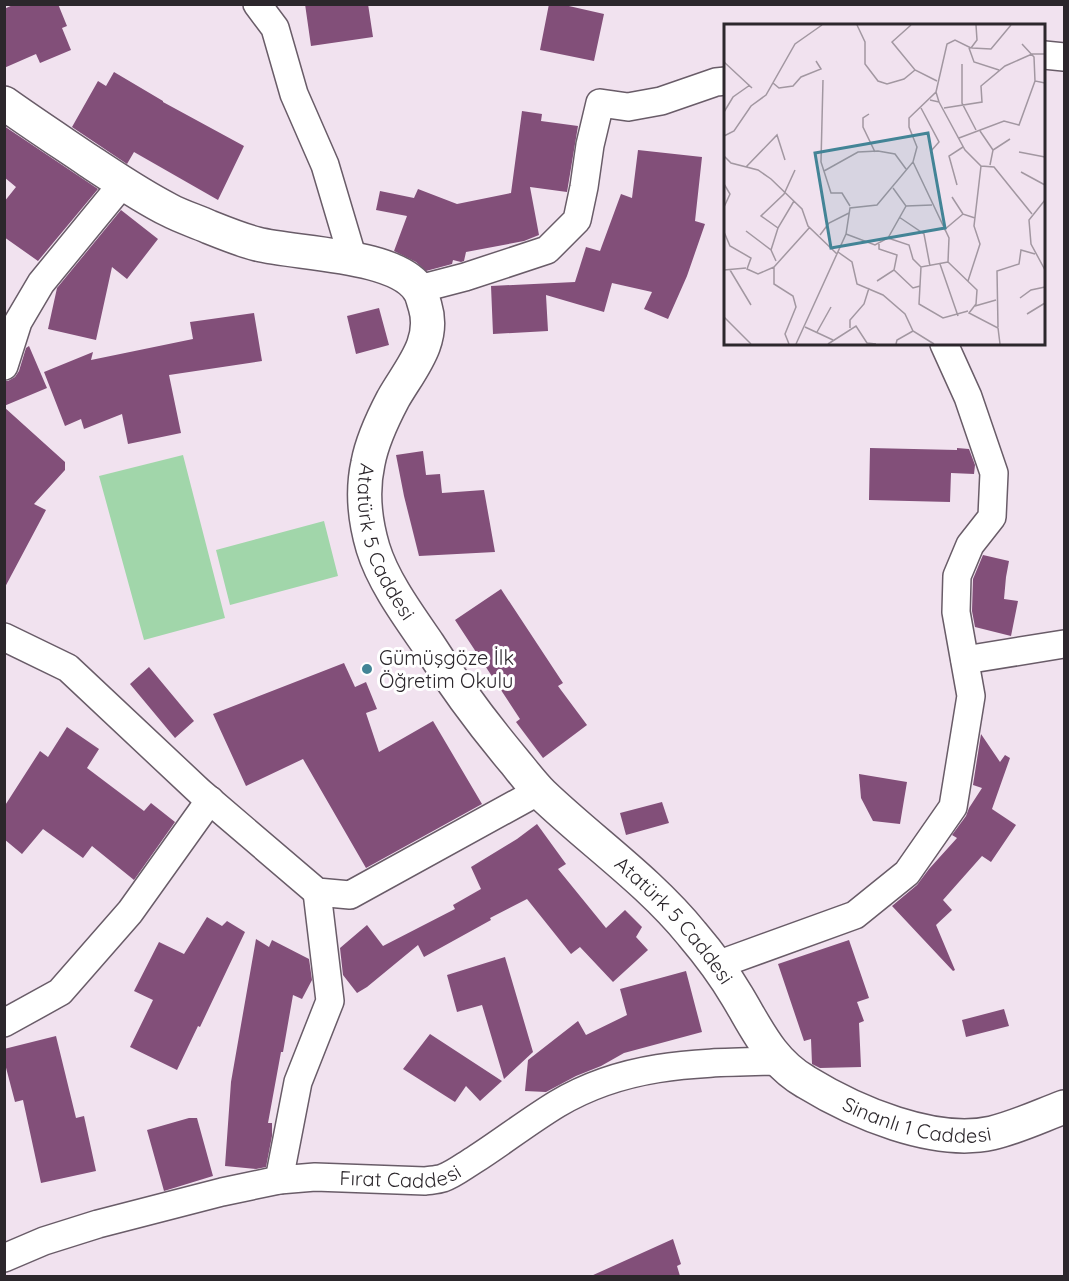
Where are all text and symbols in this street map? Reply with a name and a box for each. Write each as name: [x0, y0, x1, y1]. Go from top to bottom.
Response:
inset map: [724, 24, 1045, 345]
street label: Atatürk 5 Caddesi: [353, 462, 421, 625]
place label: Gümüşgöze İlk Öğretim Okulu: [379, 645, 514, 693]
marker: Gümüşgöze İlk Öğretim Okulu: [360, 662, 374, 676]
street label: Atatürk 5 Caddesi: [610, 851, 739, 989]
street label: Sinanlı 1 Caddesi: [839, 1091, 993, 1148]
street label: Fırat Caddesi: [339, 1159, 465, 1193]

